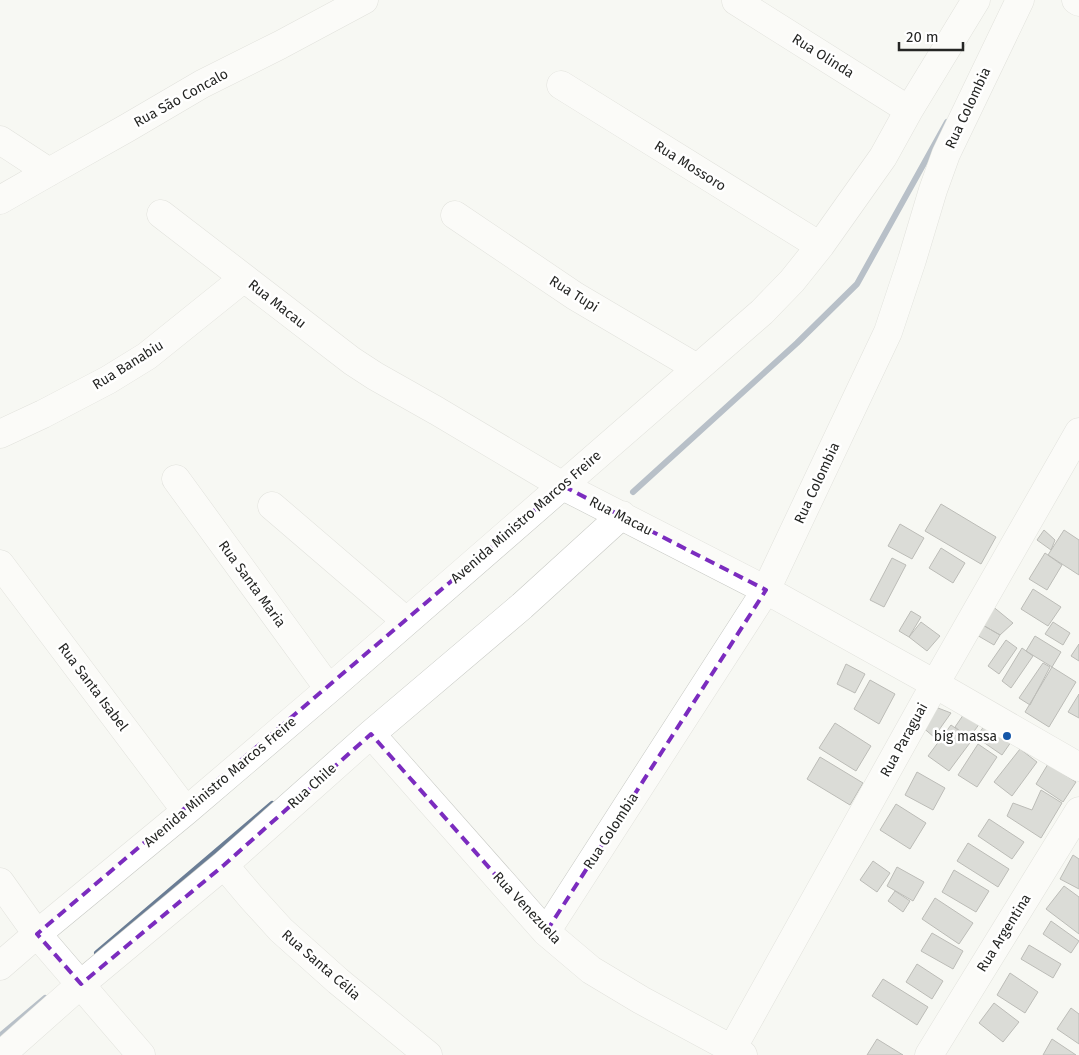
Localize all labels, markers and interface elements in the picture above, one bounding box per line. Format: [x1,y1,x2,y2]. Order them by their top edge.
scale bar [899,20,963,52]
text: 20 m [906,28,939,46]
street label: Rua Olinda [789,30,857,82]
street label: Rua São Concalo [131,65,231,131]
street label: Rua Colombia [942,65,994,151]
street label: Rua Mossoro [651,137,729,195]
street label: Rua Tupi [546,272,602,316]
street label: Rua Macau [245,276,309,332]
street label: Rua Banabiu [89,337,167,393]
street label: Rua Colombia [791,440,843,526]
street label: Avenida Ministro Marcos Freire [447,447,605,587]
street label: Rua Macau [586,493,656,539]
street label: Rua Santa Maria [215,537,289,631]
street label: Rua Santa Isabel [54,640,132,734]
street label: Rua Paraguai [877,700,931,780]
street label: Avenida Ministro Marcos Freire [140,713,300,851]
place label: big massa [934,728,997,745]
marker: big massa [1001,730,1013,742]
street label: Rua Chile [284,760,340,812]
street label: Rua Colombia [580,790,642,872]
street label: Rua Venezuela [489,869,565,947]
street label: Rua Argentina [973,891,1035,975]
street label: Rua Santa Célia [278,926,364,1004]

